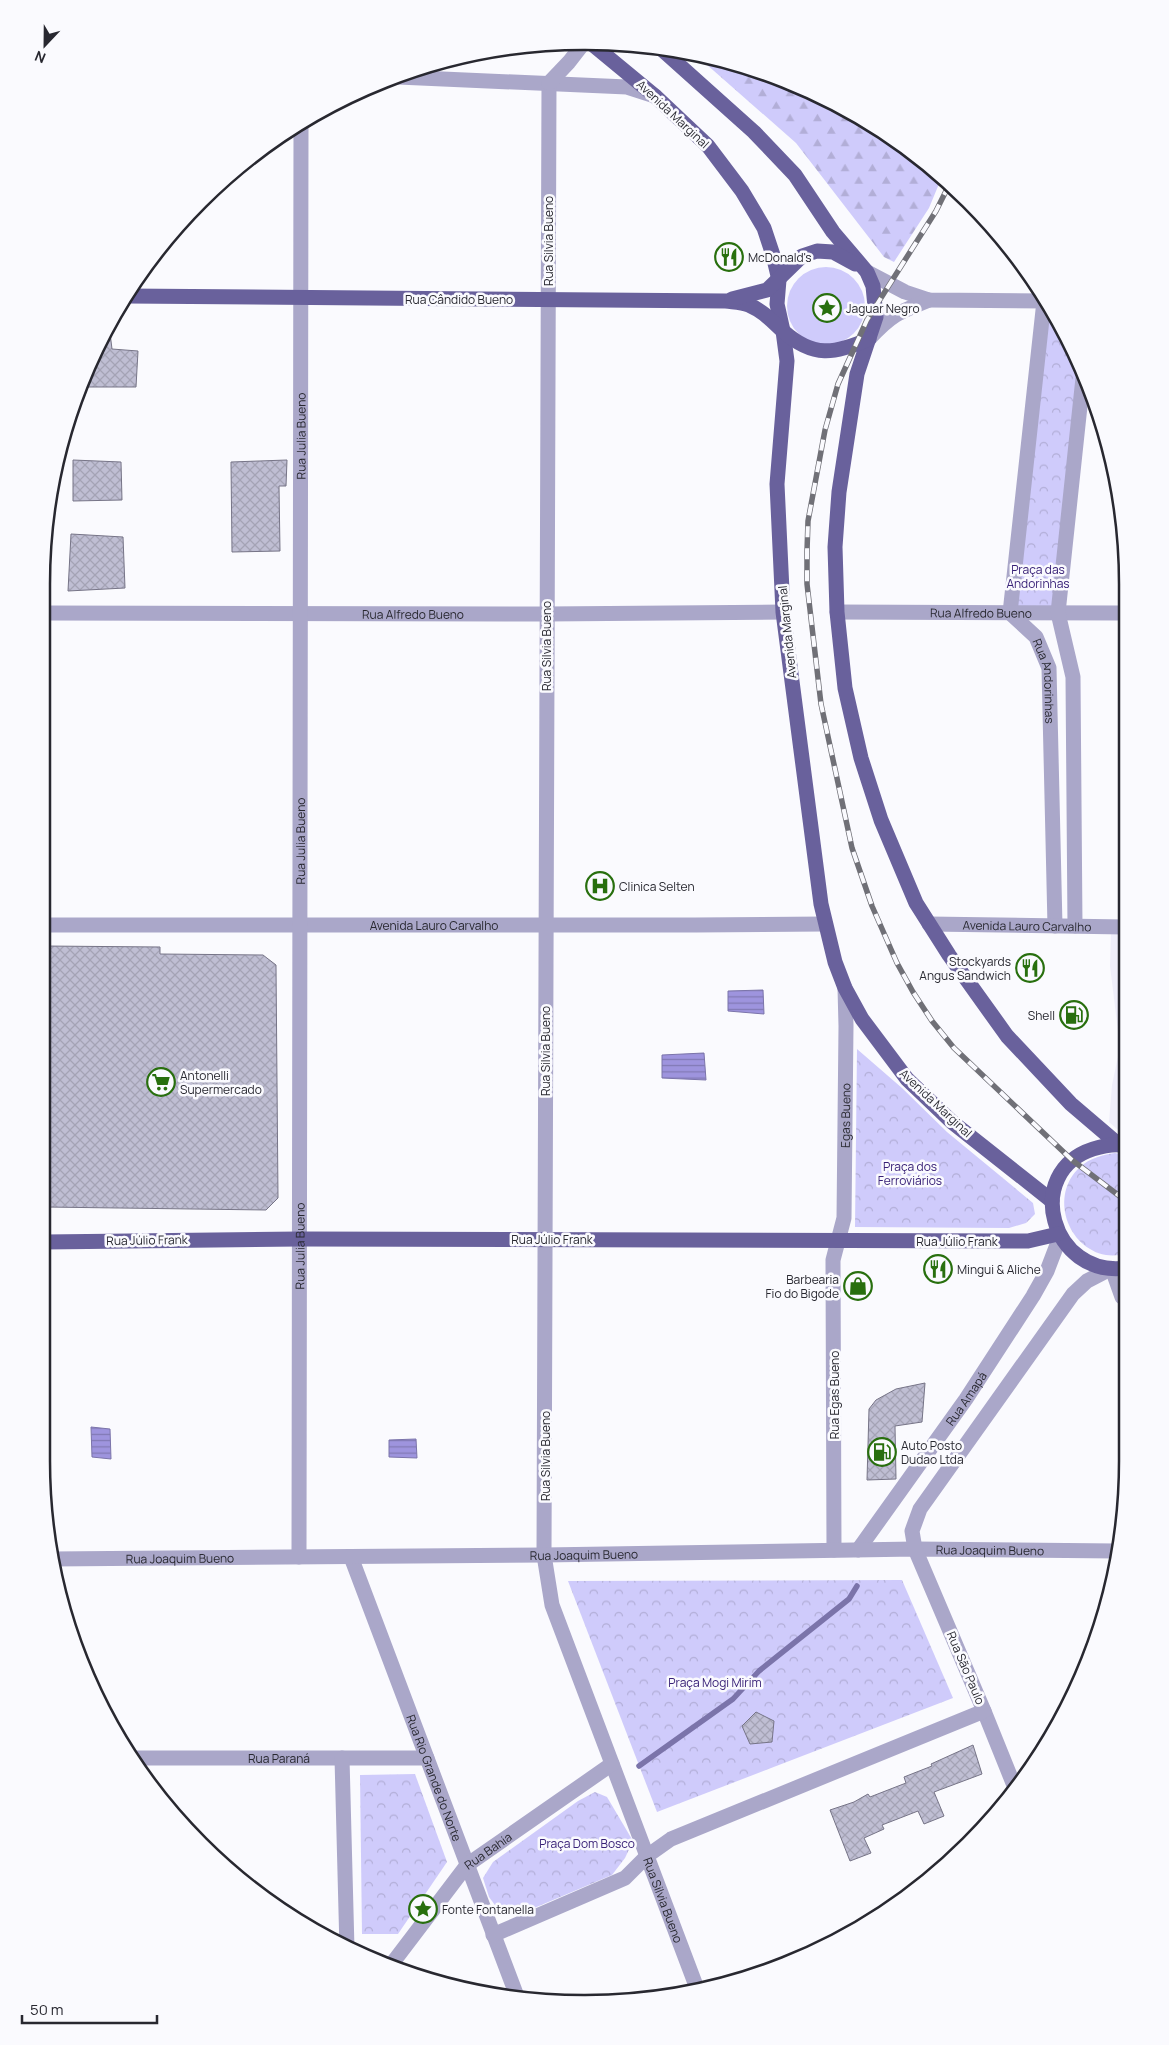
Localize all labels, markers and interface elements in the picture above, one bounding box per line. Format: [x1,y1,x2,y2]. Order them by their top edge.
north arrow [20,20,70,70]
text: N [32,47,48,68]
street label: Avenida Marginal [633,76,713,152]
street label: Rua Silvia Bueno [540,196,557,286]
restaurant icon: McDonald's [714,242,744,272]
place label: McDonald's [748,249,812,266]
street label: Rua Cândido Bueno [405,291,513,308]
place icon: Jaguar Negro [812,293,842,323]
place label: Jaguar Negro [846,300,920,317]
street label: Rua Julia Bueno [292,393,309,479]
park label: Praça das Andorinhas [1006,561,1070,592]
street label: Avenida Marginal [774,585,800,679]
street label: Rua Silvia Bueno [538,601,555,691]
street label: Rua Alfredo Bueno [930,604,1032,621]
street label: Rua Alfredo Bueno [362,605,464,622]
street label: Rua Andorinhas [1029,636,1059,724]
street label: Rua Julia Bueno [291,798,309,884]
hospital icon: Clinica Selten [585,871,615,901]
place label: Clinica Selten [619,878,695,895]
street label: Avenida Lauro Carvalho [962,916,1091,935]
street label: Avenida Lauro Carvalho [370,917,498,934]
place label: Stockyards Angus Sandwich [919,953,1011,984]
restaurant icon: Stockyards Angus Sandwich [1015,953,1045,983]
fuel station icon: Shell [1059,1000,1089,1030]
street label: Rua Silvia Bueno [537,1006,554,1096]
place label: Shell [1028,1007,1055,1024]
street label: Avenida Marginal [896,1065,976,1141]
supermarket icon: Antonelli Supermercado [146,1067,176,1097]
place label: Antonelli Supermercado [180,1067,262,1098]
street label: Egas Bueno [836,1083,854,1148]
park label: Praça dos Ferroviários [878,1158,942,1189]
street label: Rua Julia Bueno [291,1203,308,1289]
street label: Rua Júlio Frank [106,1231,189,1249]
street label: Rua Júlio Frank [511,1231,594,1248]
street label: Rua Júlio Frank [916,1233,999,1250]
restaurant icon: Mingui & Aliche [923,1254,953,1284]
place label: Mingui & Aliche [957,1261,1041,1278]
place label: Barbearia Fio do Bigode [766,1271,839,1302]
shop icon: Barbearia Fio do Bigode [843,1271,873,1301]
street label: Rua Egas Bueno [826,1351,843,1439]
street label: Rua Amapá [941,1368,990,1429]
street label: Rua Silvia Bueno [537,1411,554,1501]
fuel station icon: Auto Posto Dudao Ltda [867,1437,897,1467]
place label: Auto Posto Dudao Ltda [901,1437,964,1468]
street label: Rua Joaquim Bueno [936,1541,1044,1559]
street label: Rua Joaquim Bueno [530,1545,638,1564]
street label: Rua Joaquim Bueno [126,1549,234,1567]
street label: Rua São Paulo [943,1629,989,1707]
park label: Praça Mogi Mirim [668,1674,762,1691]
street label: Rua Rio Grande do Norte [403,1712,466,1844]
street label: Rua Paraná [248,1750,310,1767]
street label: Rua Bahia [461,1828,515,1873]
park label: Praça Dom Bosco [539,1835,635,1852]
street label: Rua Silvia Bueno [640,1855,688,1945]
place icon: Fonte Fontanella [408,1894,438,1924]
place label: Fonte Fontanella [442,1901,534,1918]
scale bar [22,1992,158,2024]
text: 50 m [30,1999,64,2020]

